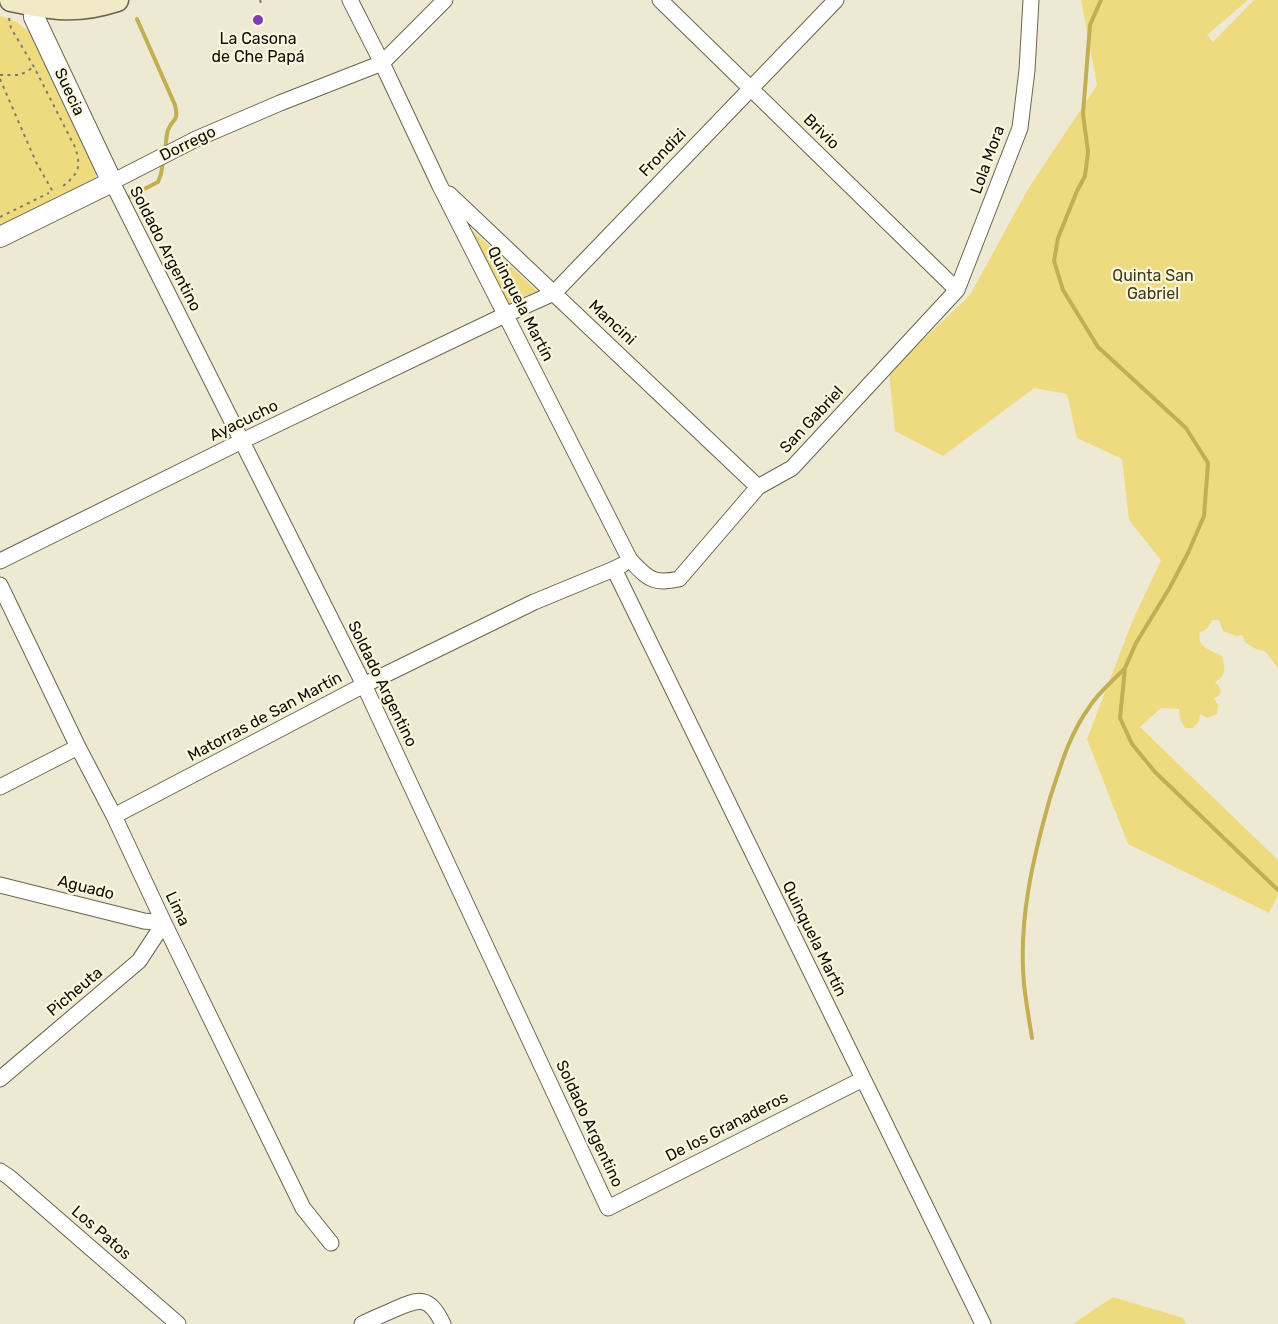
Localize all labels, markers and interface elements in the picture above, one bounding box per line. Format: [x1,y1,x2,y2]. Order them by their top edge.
marker: La Casona de Che Papá [251,13,265,27]
place label: La Casona de Che Papá [212,29,304,67]
street label: Suecia [50,65,88,119]
street label: Brivio [799,110,843,154]
street label: Dorrego [157,122,219,166]
street label: Lola Mora [967,123,1009,197]
street label: Frondizi [635,125,691,181]
street label: Soldado Argentino [125,183,205,315]
street label: Quinquela Martín [483,243,557,365]
park label: Quinta San Gabriel [1112,266,1194,304]
street label: Mancini [584,296,640,350]
street label: San Gabriel [776,383,848,457]
street label: Ayacucho [207,396,281,446]
street label: Soldado Argentino [343,618,421,750]
street label: Matorras de San Martín [185,668,345,766]
street label: Aguado [56,872,116,904]
street label: Quinquela Martín [778,878,850,1000]
street label: Lima [161,889,193,929]
street label: Picheuta [43,963,107,1021]
street label: Soldado Argentino [551,1058,627,1190]
street label: De los Granaderos [662,1088,792,1166]
street label: Los Patos [67,1202,135,1264]

